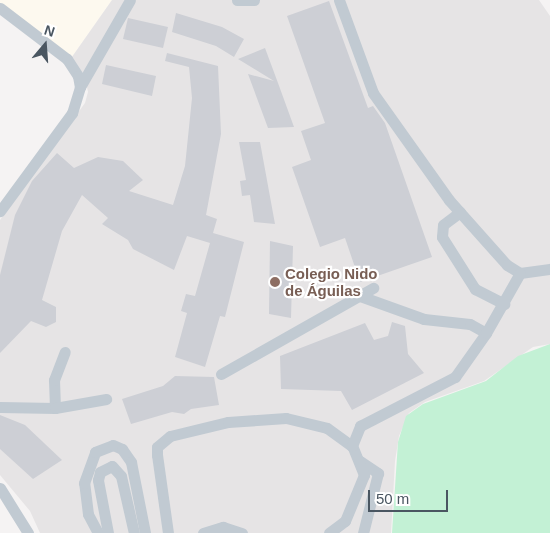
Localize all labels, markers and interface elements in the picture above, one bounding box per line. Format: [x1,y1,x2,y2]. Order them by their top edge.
north arrow [20,20,70,70]
text: N [42,22,57,40]
place label: Colegio Nido de Águilas [285,264,377,299]
marker: Colegio Nido de Águilas [269,276,281,288]
scale bar [370,480,450,512]
text: 50 m [376,490,409,507]

